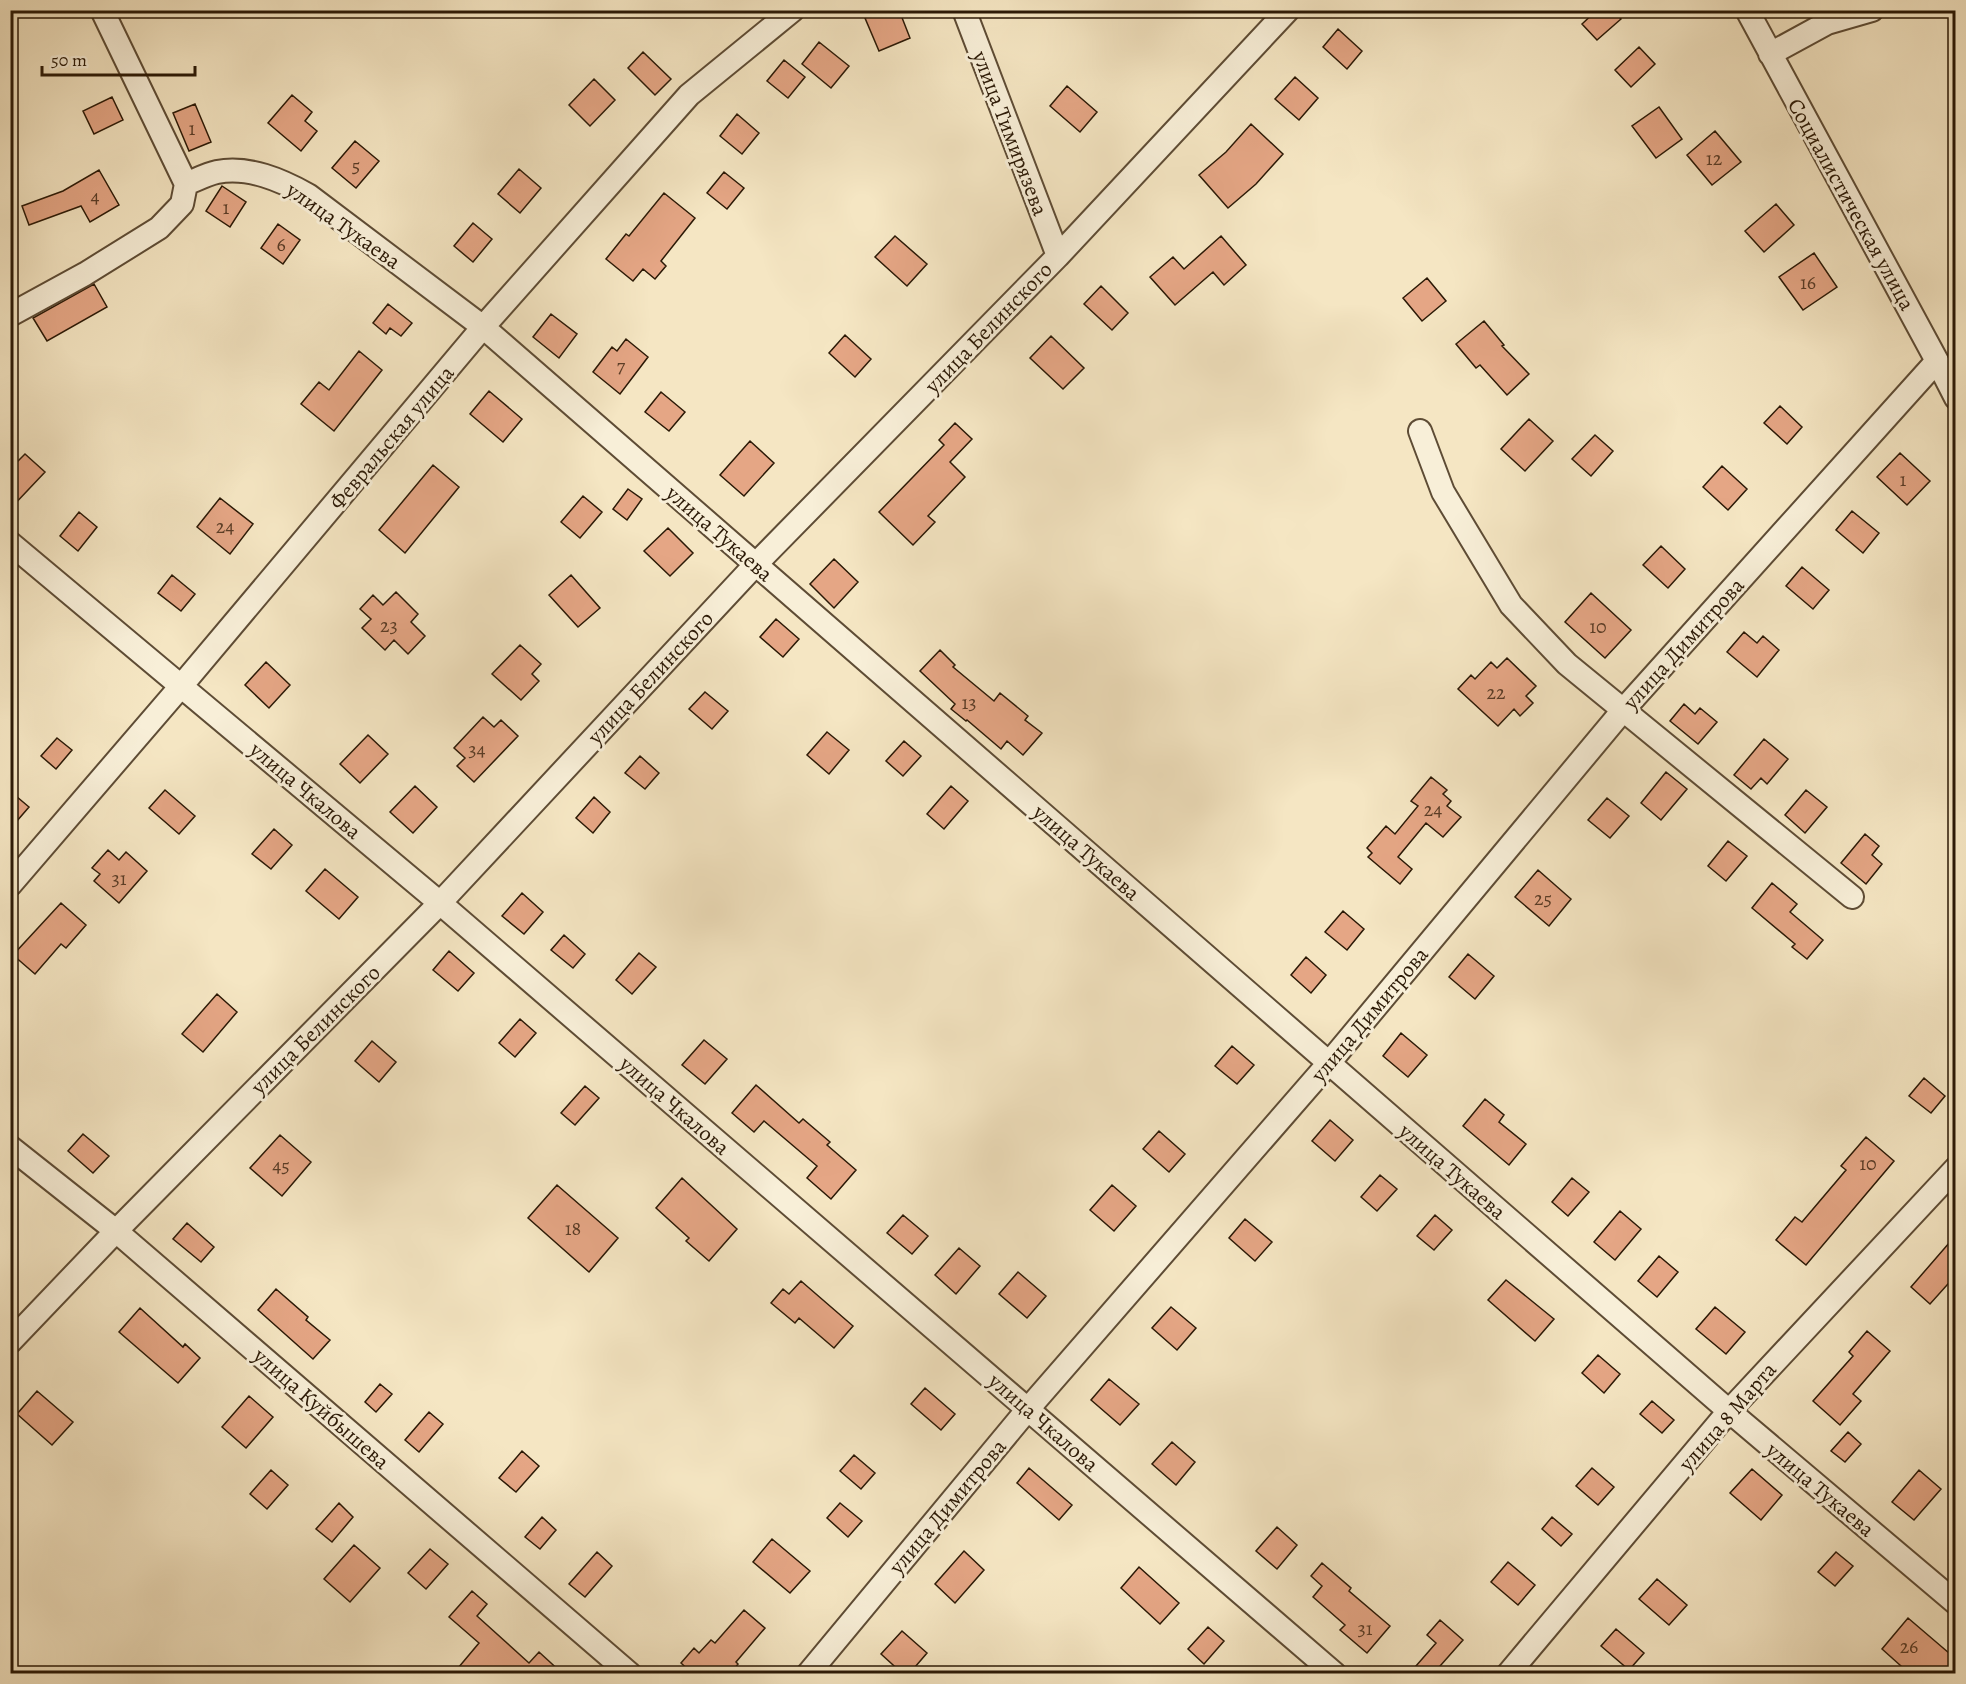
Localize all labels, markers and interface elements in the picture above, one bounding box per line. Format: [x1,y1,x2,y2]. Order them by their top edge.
scale bar [42,39,195,77]
street label: улица Тимирязева [964,46,1056,221]
text: 50 m [51,48,87,72]
street label: Социалистическая улица [1780,93,1922,317]
house number: 1 [189,115,196,142]
house number: 12 [1706,145,1723,172]
house number: 5 [352,152,360,179]
street label: улица Тукаева [279,175,407,277]
house number: 4 [90,183,100,210]
house number: 1 [223,194,230,221]
house number: 6 [276,231,286,258]
street label: улица Белинского [917,255,1059,401]
house number: 16 [1800,269,1816,296]
house number: 7 [617,352,626,379]
street label: Февральская улица [322,358,462,516]
house number: 1 [1900,466,1907,493]
street label: улица Тукаева [659,478,780,589]
house number: 24 [216,513,234,540]
street label: улица Димитрова [1616,571,1752,717]
street label: улица Белинского [580,604,720,752]
house number: 23 [380,612,398,639]
house number: 10 [1589,613,1607,640]
house number: 22 [1487,679,1506,706]
house number: 13 [961,689,977,716]
street label: улица Чкалова [242,735,368,847]
house number: 34 [468,736,486,763]
house number: 24 [1424,796,1442,823]
street label: улица Тукаева [1026,797,1147,908]
house number: 31 [111,865,127,892]
house number: 25 [1534,885,1552,912]
street label: улица Димитрова [1304,940,1436,1089]
street label: улица Белинского [243,958,387,1102]
street label: улица Чкалова [612,1049,737,1163]
street label: улица Тукаева [1392,1116,1513,1227]
house number: 10 [1859,1150,1877,1177]
house number: 45 [272,1152,290,1179]
house number: 18 [565,1215,581,1242]
street label: улица Куйбышева [246,1340,397,1477]
street label: улица 8 Марта [1671,1355,1784,1478]
street label: улица Чкалова [981,1366,1106,1480]
street label: улица Димитрова [882,1432,1014,1581]
street label: улица Тукаева [1759,1435,1882,1545]
house number: 31 [1357,1615,1373,1642]
house number: 26 [1900,1633,1918,1660]

